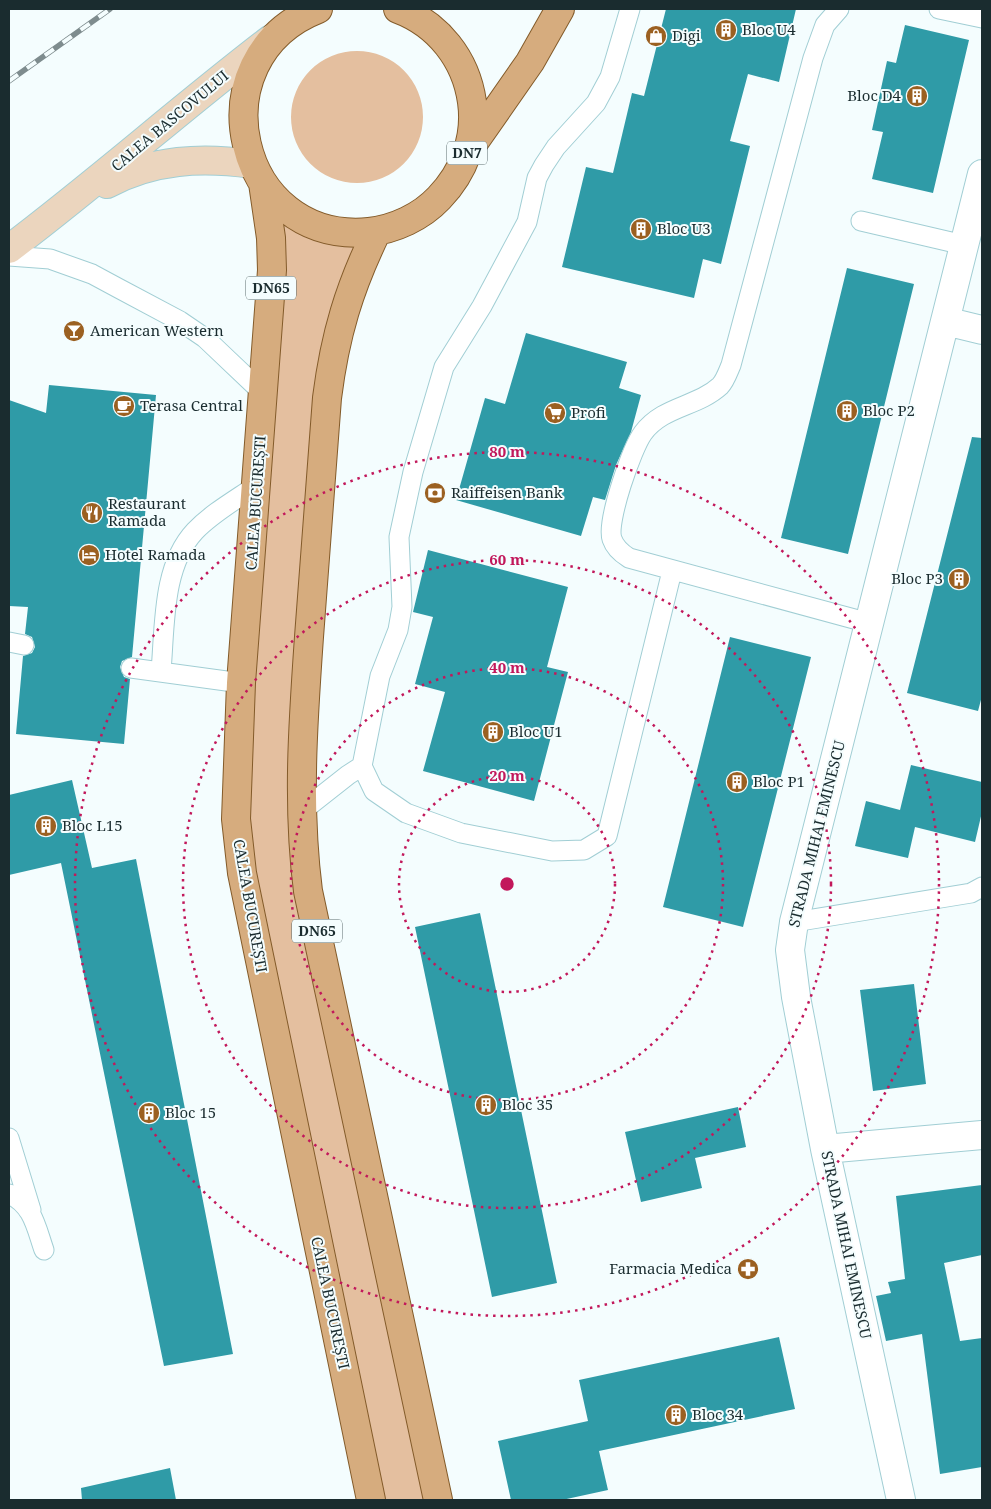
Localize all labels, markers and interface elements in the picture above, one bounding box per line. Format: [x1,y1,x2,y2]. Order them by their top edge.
building icon: Bloc U4 [714,18,738,42]
place label: Bloc U4 [742,19,796,39]
shop icon: Digi [644,24,668,48]
place label: Digi [672,25,701,45]
street label: CALEA BASCOVULUI [106,65,232,175]
building icon: Bloc D4 [905,84,929,108]
place label: Bloc D4 [847,85,902,105]
road number: DN7 [447,142,487,164]
building icon: Bloc U3 [629,217,653,241]
place label: Bloc U3 [657,218,711,238]
road number: DN65 [246,276,296,300]
bar icon: American Western [62,319,86,343]
place label: American Western [90,320,224,340]
cafe icon: Terasa Central [112,394,136,418]
place label: Terasa Central [140,395,243,415]
building icon: Bloc P2 [835,399,859,423]
place label: Bloc P2 [863,400,915,420]
supermarket icon: Profi [543,401,567,425]
place label: Profi [571,402,606,422]
street label: CALEA BUCUREȘTI [240,435,270,571]
text: 80 m [489,441,525,461]
bank icon: Raiffeisen Bank [423,481,447,505]
place label: Raiffeisen Bank [451,482,563,502]
place label: Restaurant Ramada [108,493,186,530]
restaurant icon: Restaurant Ramada [80,501,104,525]
hotel icon: Hotel Ramada [77,543,101,567]
place label: Hotel Ramada [105,544,206,564]
text: 60 m [489,549,525,569]
building icon: Bloc P3 [947,567,971,591]
place label: Bloc P3 [891,568,943,588]
text: 40 m [489,657,525,677]
building icon: Bloc U1 [481,720,505,744]
place label: Bloc U1 [509,721,563,741]
street label: STRADA MIHAI EMINESCU [783,738,849,929]
text: 20 m [489,765,525,785]
building icon: Bloc P1 [725,770,749,794]
place label: Bloc P1 [753,771,805,791]
building icon: Bloc L15 [34,814,58,838]
place label: Bloc L15 [62,815,123,835]
street label: CALEA BUCUREȘTI [229,837,273,974]
centre of rings [498,875,516,893]
road number: DN65 [292,919,342,942]
building icon: Bloc 35 [474,1093,498,1117]
place label: Bloc 35 [502,1094,553,1114]
building icon: Bloc 15 [137,1101,161,1125]
place label: Bloc 15 [165,1102,216,1122]
street label: STRADA MIHAI EMINESCU [817,1149,877,1341]
street label: CALEA BUCUREȘTI [307,1235,355,1371]
pharmacy icon: Farmacia Medica [736,1257,760,1281]
place label: Farmacia Medica [609,1258,732,1278]
building icon: Bloc 34 [664,1403,688,1427]
place label: Bloc 34 [692,1404,744,1424]

